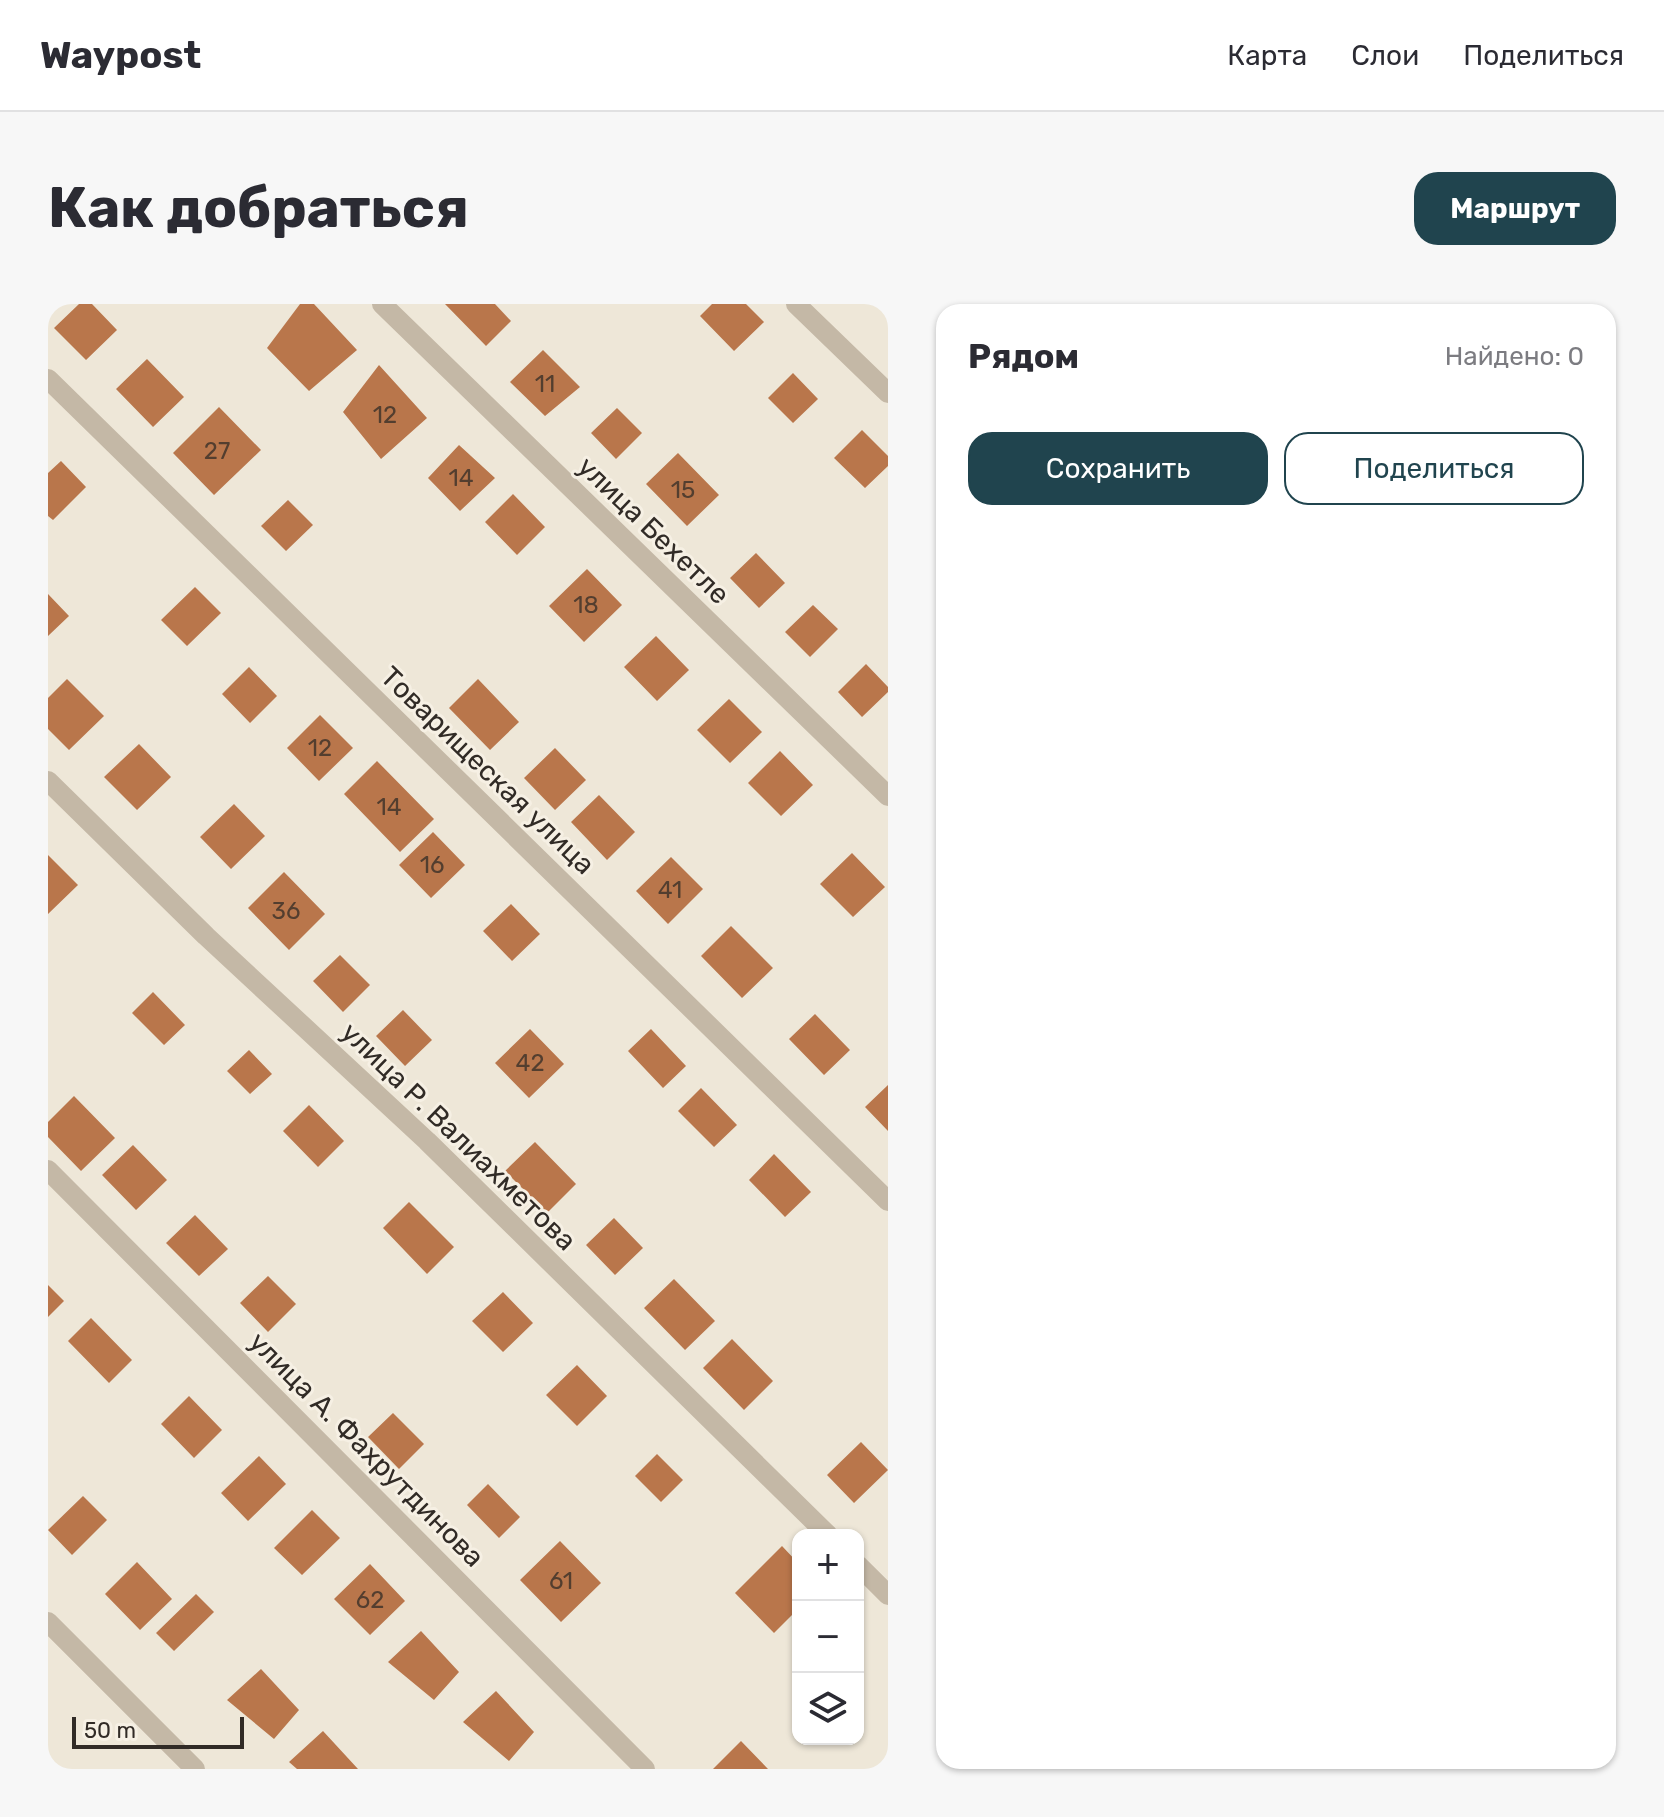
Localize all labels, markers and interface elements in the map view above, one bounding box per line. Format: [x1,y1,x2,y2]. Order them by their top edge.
text: Waypost [40,32,201,78]
text: Карта [1227,39,1307,72]
text: Слои [1351,39,1419,72]
text: Поделиться [1463,39,1624,72]
button: Маршрут [1414,172,1616,245]
text: Как добраться [48,175,469,241]
text: Рядом [968,336,1079,377]
text: Найдено: 0 [1445,341,1584,372]
house number: 11 [535,370,555,398]
house number: 12 [373,401,397,429]
button: Сохранить [968,432,1268,505]
button: Поделиться [1284,432,1584,505]
house number: 27 [204,437,230,465]
street label: улица Бехетле [571,450,736,611]
house number: 14 [448,464,474,492]
house number: 15 [671,476,695,504]
house number: 18 [573,591,599,619]
street label: Товарищеская улица [374,660,601,881]
house number: 12 [308,734,332,762]
house number: 14 [376,793,402,821]
house number: 16 [420,851,444,879]
house number: 41 [658,876,682,904]
house number: 36 [272,897,300,925]
street label: улица Р. Валиахметова [334,1016,583,1257]
house number: 42 [516,1049,545,1077]
street label: улица А. Фахрутдинова [242,1325,491,1574]
map controls [792,1529,864,1745]
button: + [792,1529,864,1601]
house number: 61 [549,1567,573,1595]
house number: 62 [356,1586,384,1614]
button: − [792,1601,864,1673]
button: layers [792,1673,864,1745]
scale bar [72,1713,244,1749]
text: 50 m [84,1717,136,1744]

